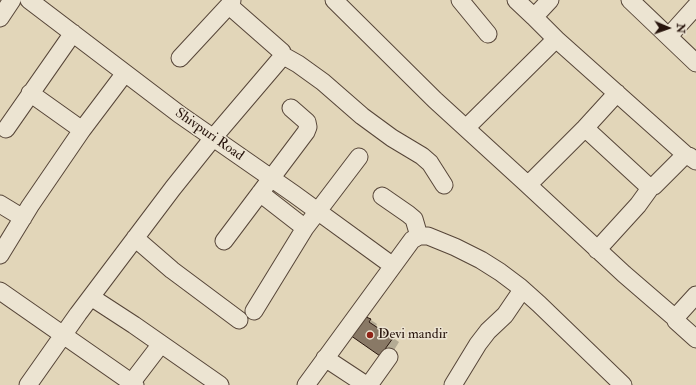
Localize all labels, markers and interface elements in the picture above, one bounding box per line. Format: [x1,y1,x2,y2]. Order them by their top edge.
north arrow [648,8,688,48]
text: N [674,23,687,34]
street label: Shivpuri Road [171,105,247,165]
place label: Devi mandir [378,327,448,343]
marker: Devi mandir [365,330,375,340]

